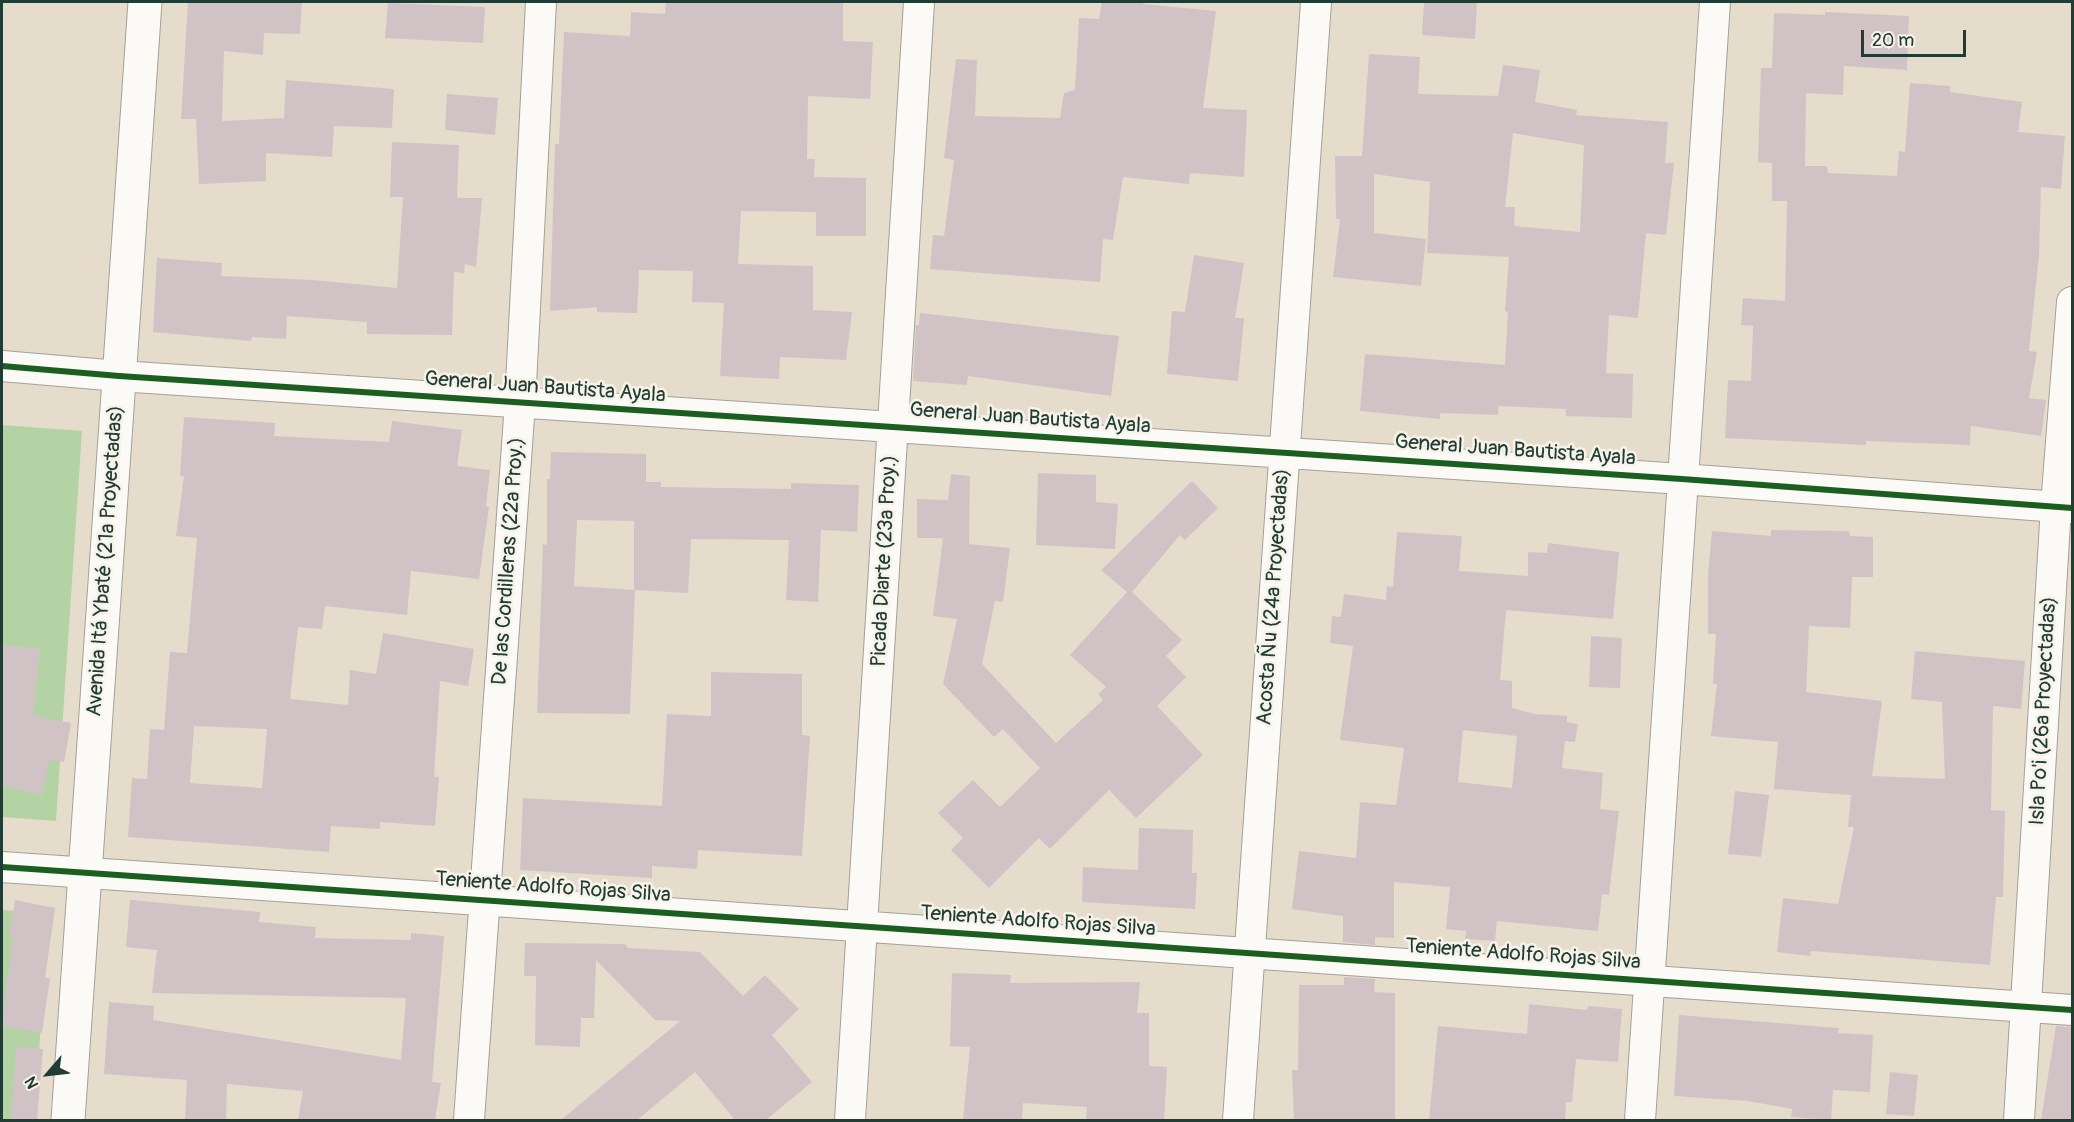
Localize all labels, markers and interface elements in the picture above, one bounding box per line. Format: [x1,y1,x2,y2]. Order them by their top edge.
scale bar [1864,18,1969,56]
text: 20 m [1872,29,1914,52]
street label: General Juan Bautista Ayala [424,367,666,409]
street label: General Juan Bautista Ayala [909,398,1151,440]
street label: Avenida Itá Ybaté (21ª Proyectadas) [83,405,129,717]
street label: General Juan Bautista Ayala [1394,430,1636,472]
street label: De las Cordilleras (22ª Proy.) [488,436,530,686]
street label: Picada Diarte (23ª Proy.) [867,454,903,668]
street label: Acosta Ñu (24ª Proyectadas) [1252,468,1296,726]
street label: Isla Po'i (26ª Proyectadas) [2025,596,2063,826]
street label: Teniente Adolfo Rojas Silva [434,867,672,909]
street label: Teniente Adolfo Rojas Silva [919,901,1157,943]
street label: Teniente Adolfo Rojas Silva [1404,934,1642,976]
north arrow [18,1044,78,1104]
text: N [21,1073,43,1092]

